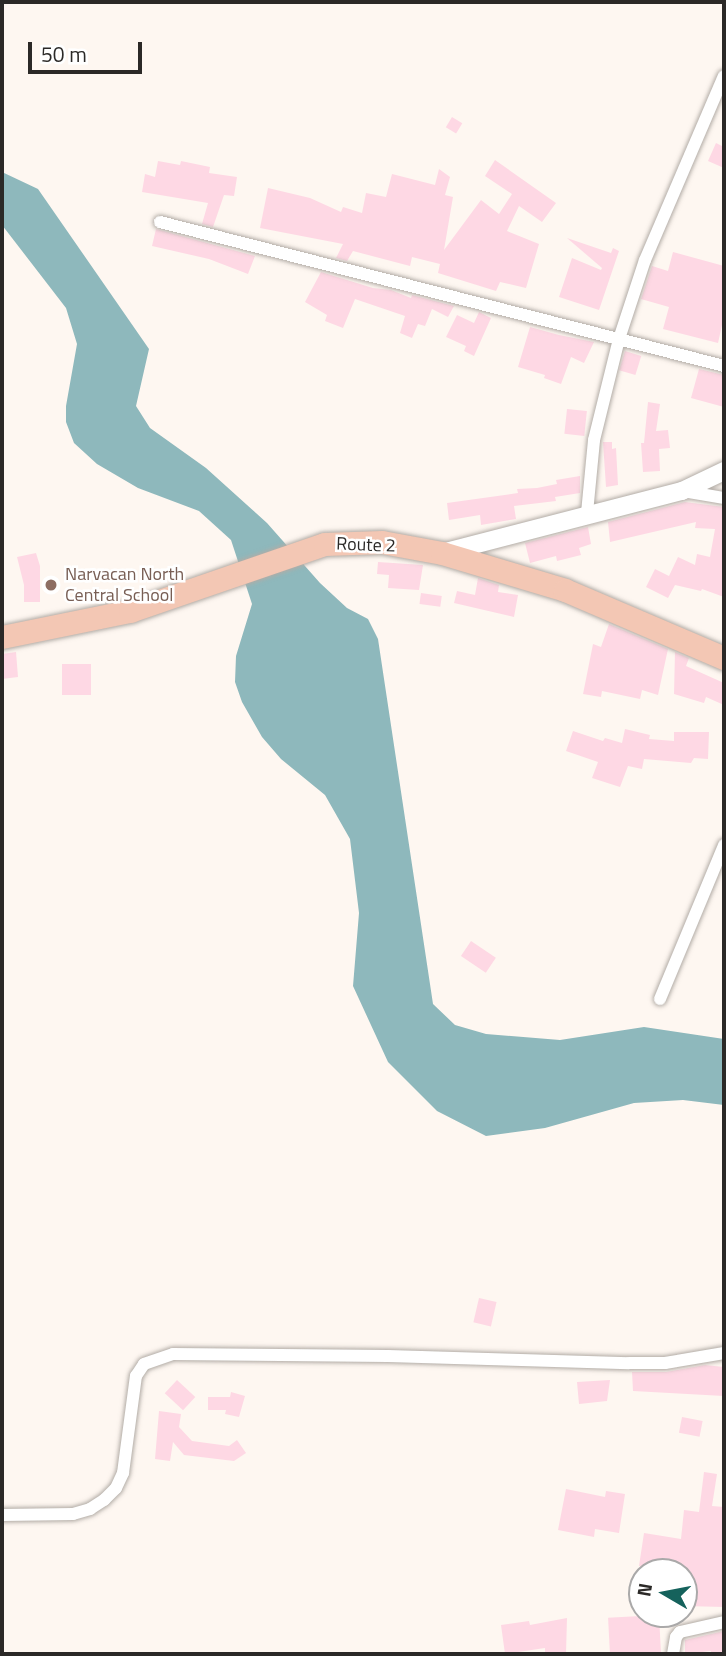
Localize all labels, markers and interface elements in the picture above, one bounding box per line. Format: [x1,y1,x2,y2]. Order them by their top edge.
scale bar [32,28,145,72]
text: 50 m [41,38,87,70]
street label: Route 2 [336,533,396,557]
place label: Narvacan North Central School [65,564,184,606]
marker: Narvacan North Central School [43,577,59,593]
north arrow [628,1558,698,1628]
text: N [628,1581,659,1599]

